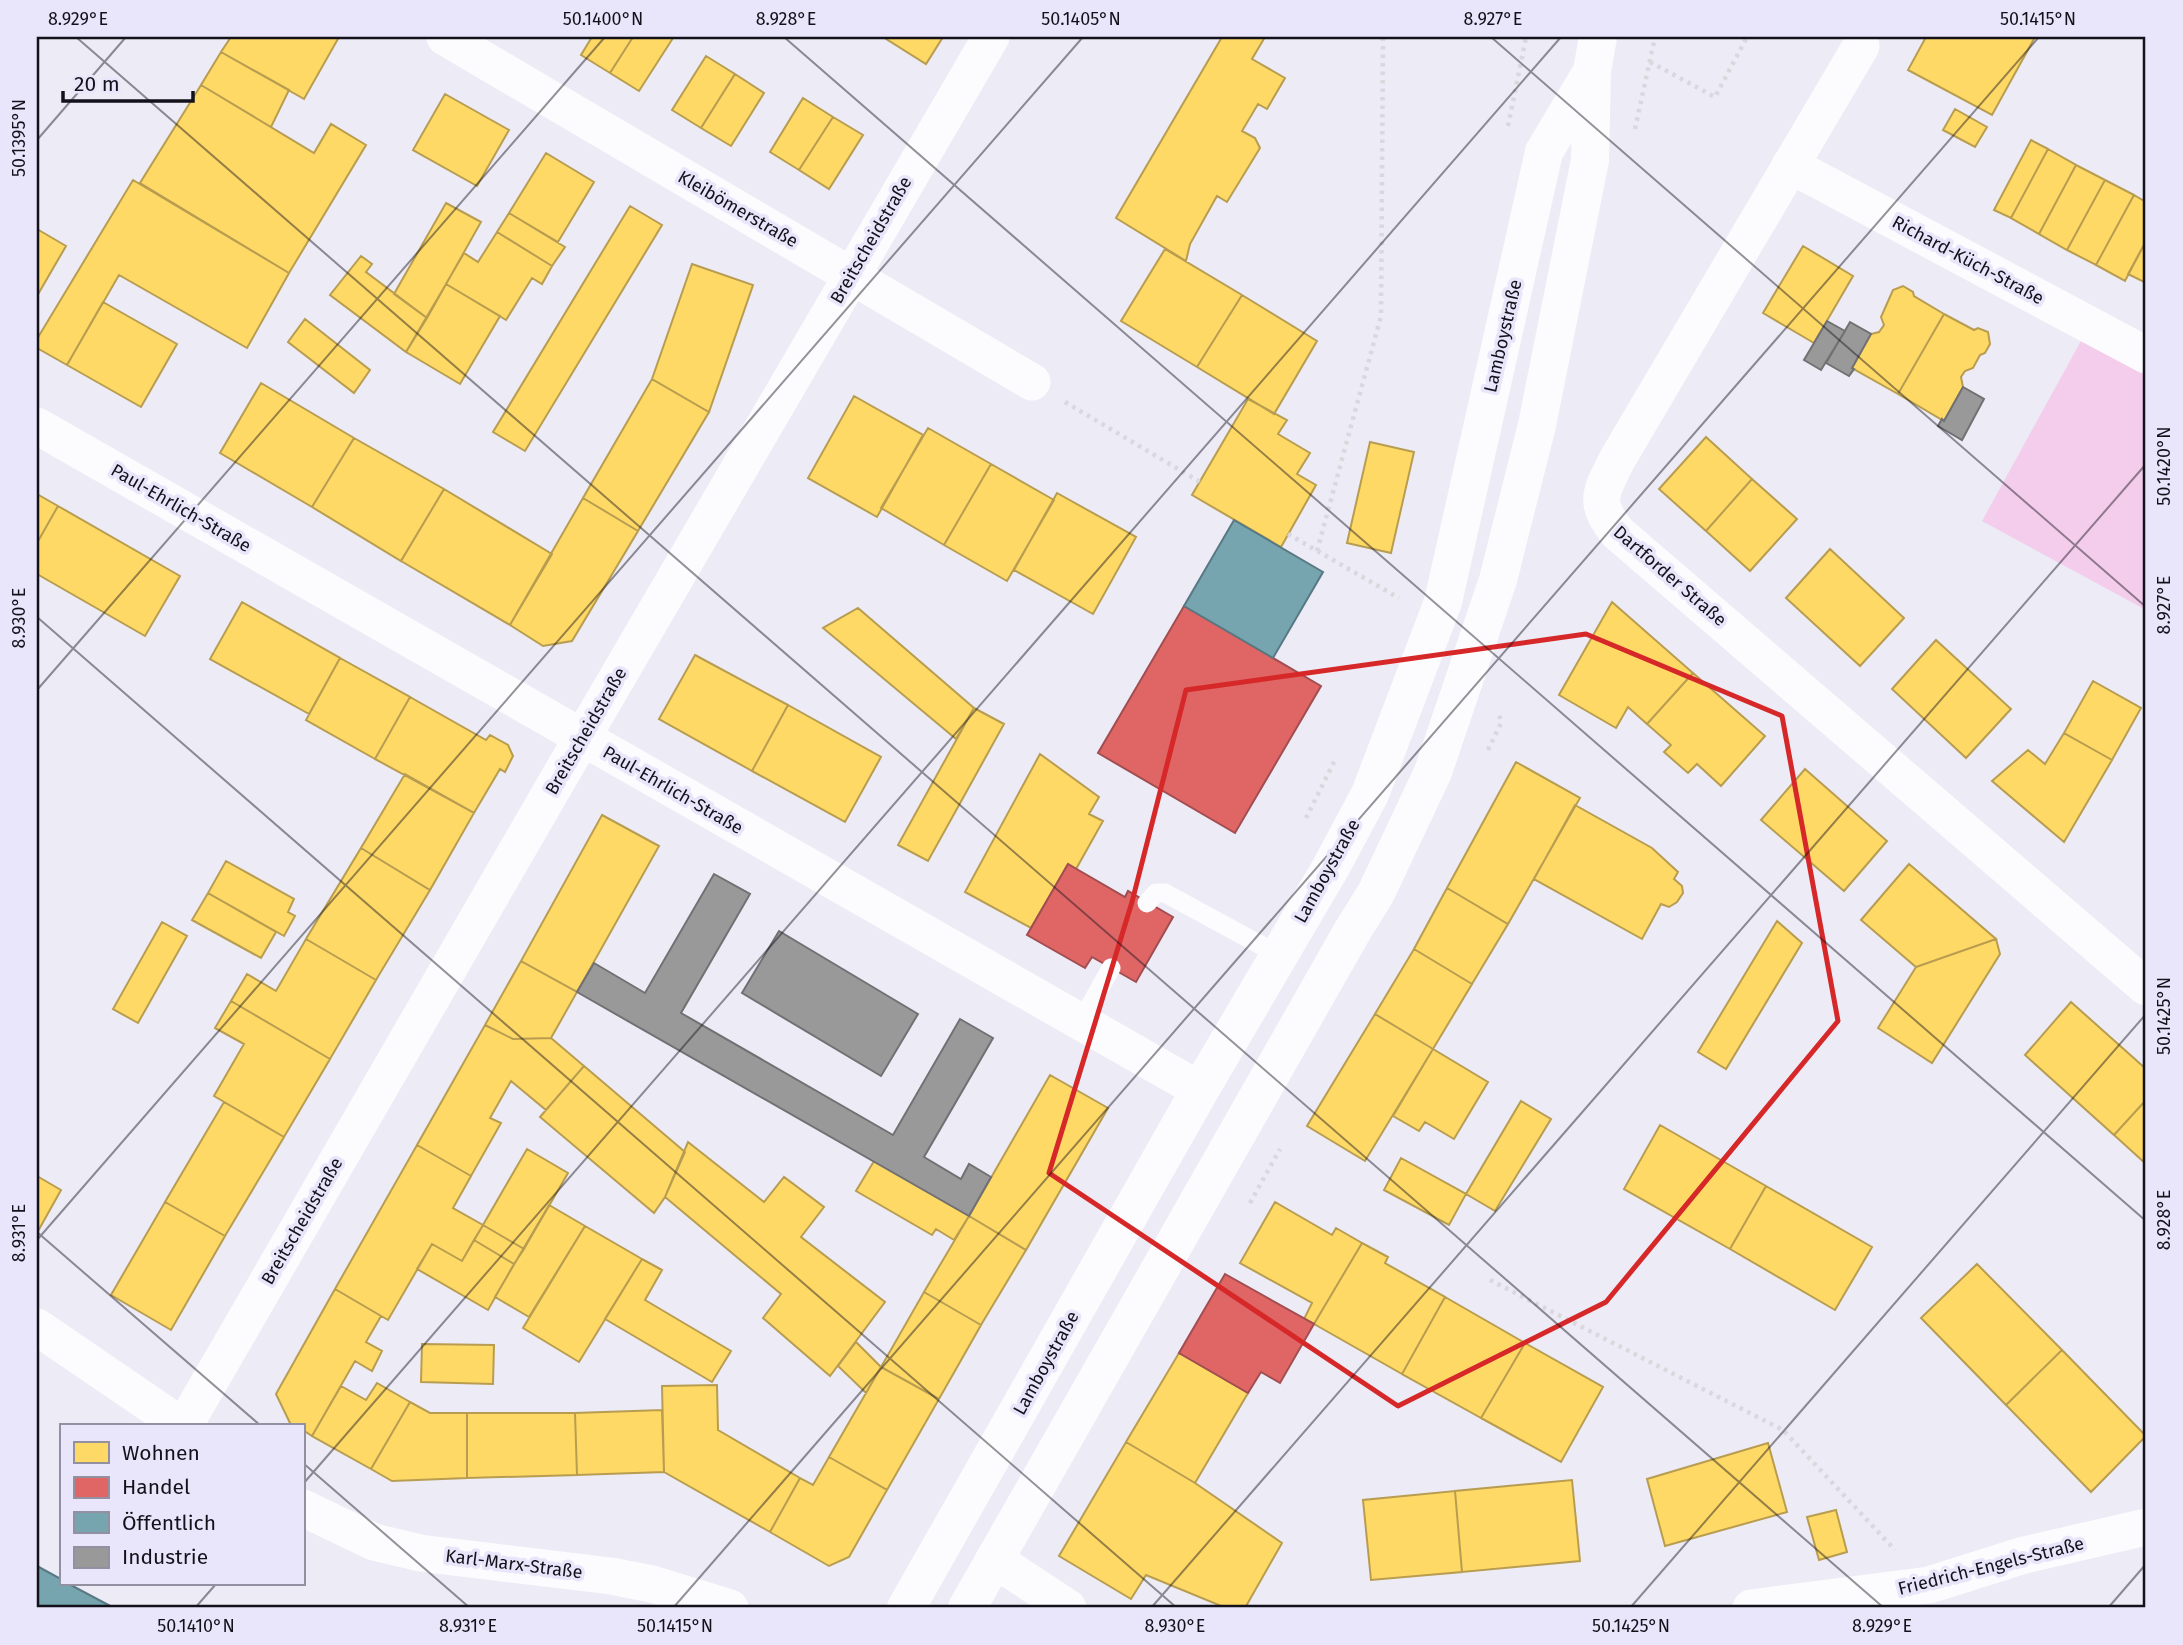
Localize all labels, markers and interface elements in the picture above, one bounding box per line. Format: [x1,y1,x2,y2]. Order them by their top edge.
text: 8.929°E [48,8,108,30]
text: 50.1400°N [563,8,643,30]
text: 8.928°E [756,8,816,30]
text: 50.1405°N [1041,8,1121,30]
text: 8.927°E [1464,8,1522,30]
text: 50.1415°N [2000,8,2076,30]
scale bar [63,60,192,104]
text: 20 m [74,71,120,97]
text: 50.1395°N [8,99,30,177]
street label: Kleibömerstraße [674,166,802,252]
street label: Breitscheidstraße [826,172,916,308]
street label: Richard-Küch-Straße [1888,211,2048,309]
street label: Lamboystraße [1479,277,1527,395]
text: 50.1420°N [2153,426,2175,506]
street label: Paul-Ehrlich-Straße [107,459,255,557]
street label: Dartforder Straße [1609,521,1731,631]
text: 8.927°E [2153,576,2175,634]
text: 8.930°E [8,588,30,648]
street label: Breitscheidstraße [541,663,631,799]
street label: Paul-Ehrlich-Straße [599,741,747,839]
street label: Lamboystraße [1289,815,1365,927]
text: 50.1425°N [2153,977,2175,1055]
street label: Breitscheidstraße [257,1153,347,1289]
text: 8.928°E [2153,1190,2175,1250]
text: 8.931°E [8,1204,30,1262]
street label: Lamboystraße [1008,1307,1084,1419]
legend [60,1424,304,1586]
text: Wohnen [122,1440,200,1466]
text: Handel [122,1474,190,1500]
text: Öffentlich [122,1510,216,1536]
street label: Friedrich-Engels-Straße [1896,1532,2086,1600]
text: Industrie [122,1544,208,1570]
street label: Karl-Marx-Straße [444,1545,584,1583]
text: 50.1410°N [157,1615,235,1637]
text: 8.931°E [439,1615,497,1637]
text: 50.1415°N [637,1615,713,1637]
text: 8.930°E [1145,1615,1205,1637]
text: 50.1425°N [1592,1615,1670,1637]
text: 8.929°E [1852,1615,1912,1637]

